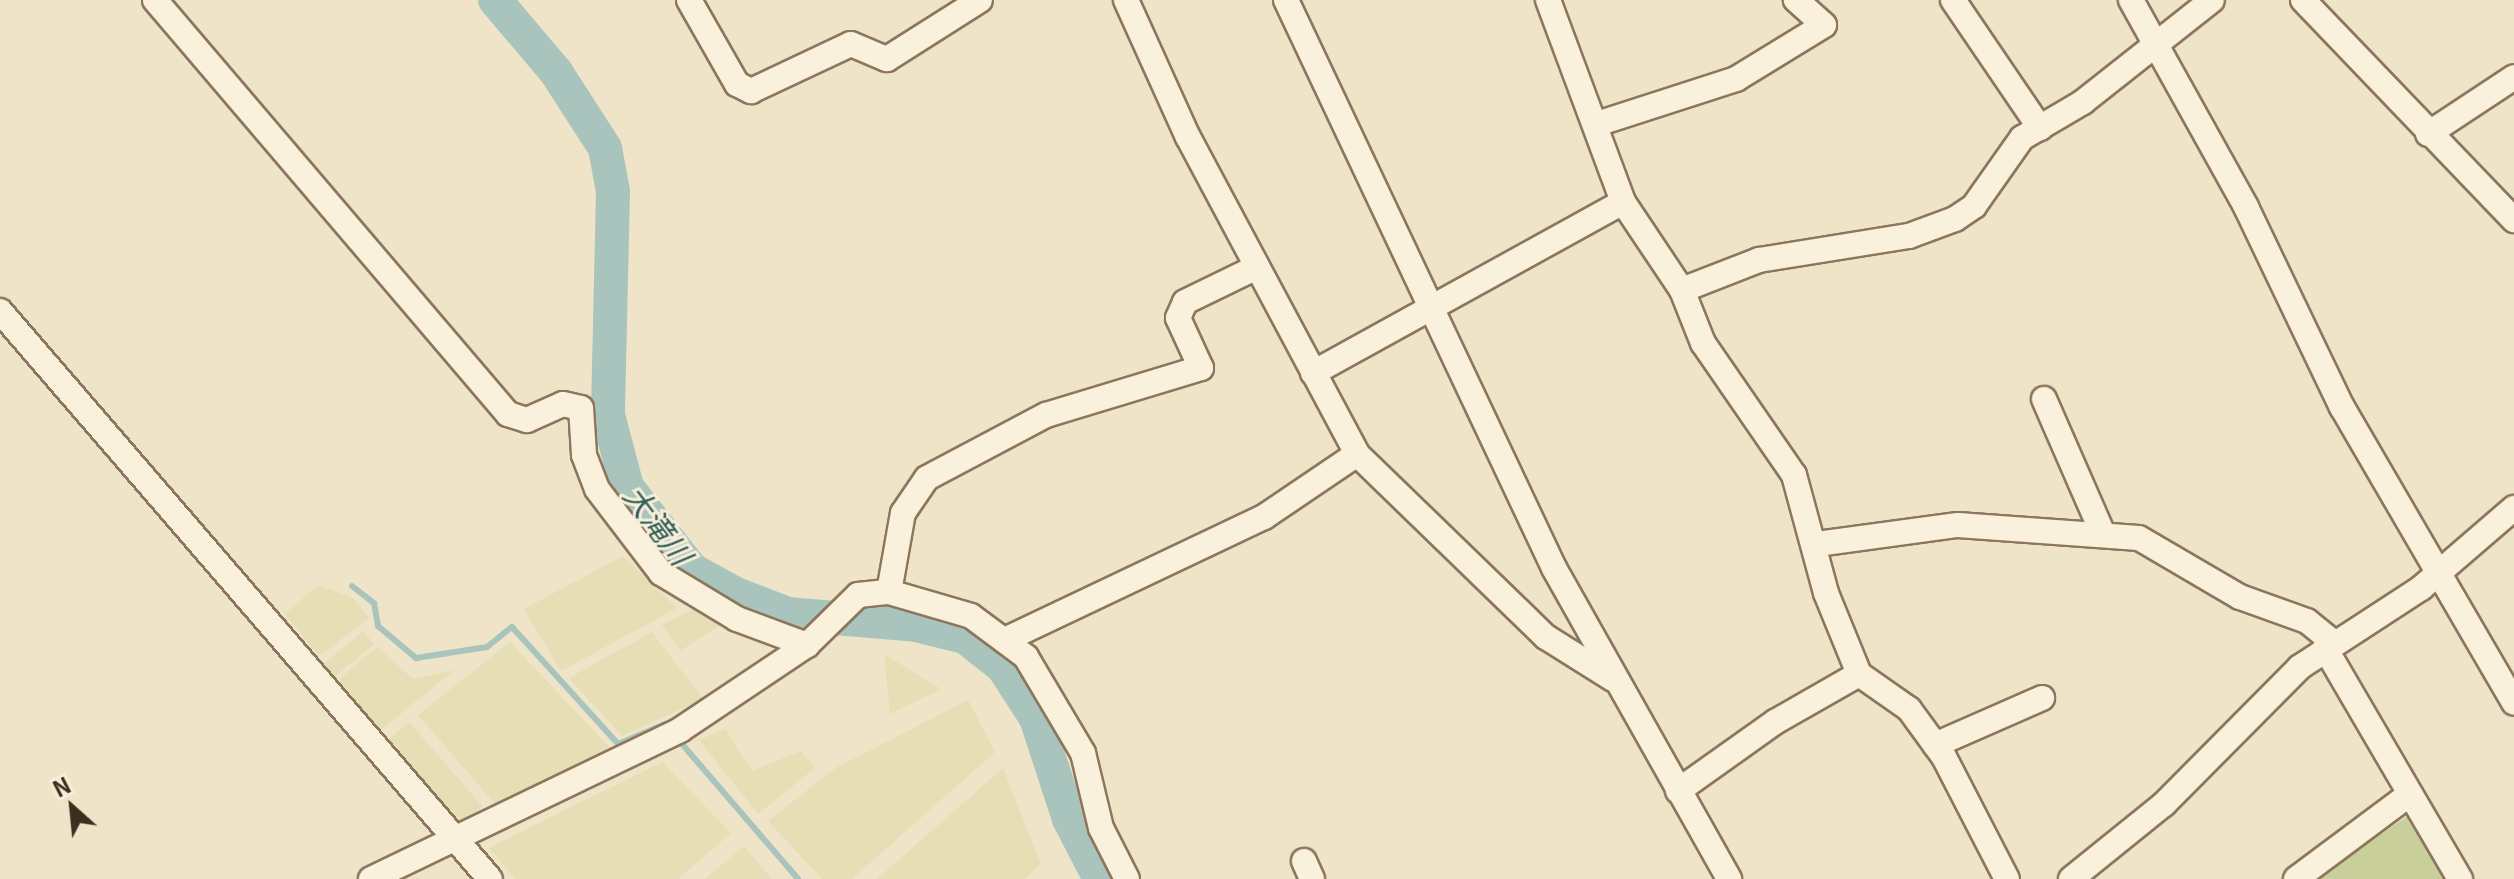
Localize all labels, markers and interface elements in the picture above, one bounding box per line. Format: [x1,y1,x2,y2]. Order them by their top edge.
water label: 大滝川 [618,477,700,571]
north arrow [32,767,112,847]
text: N [46,768,76,804]

